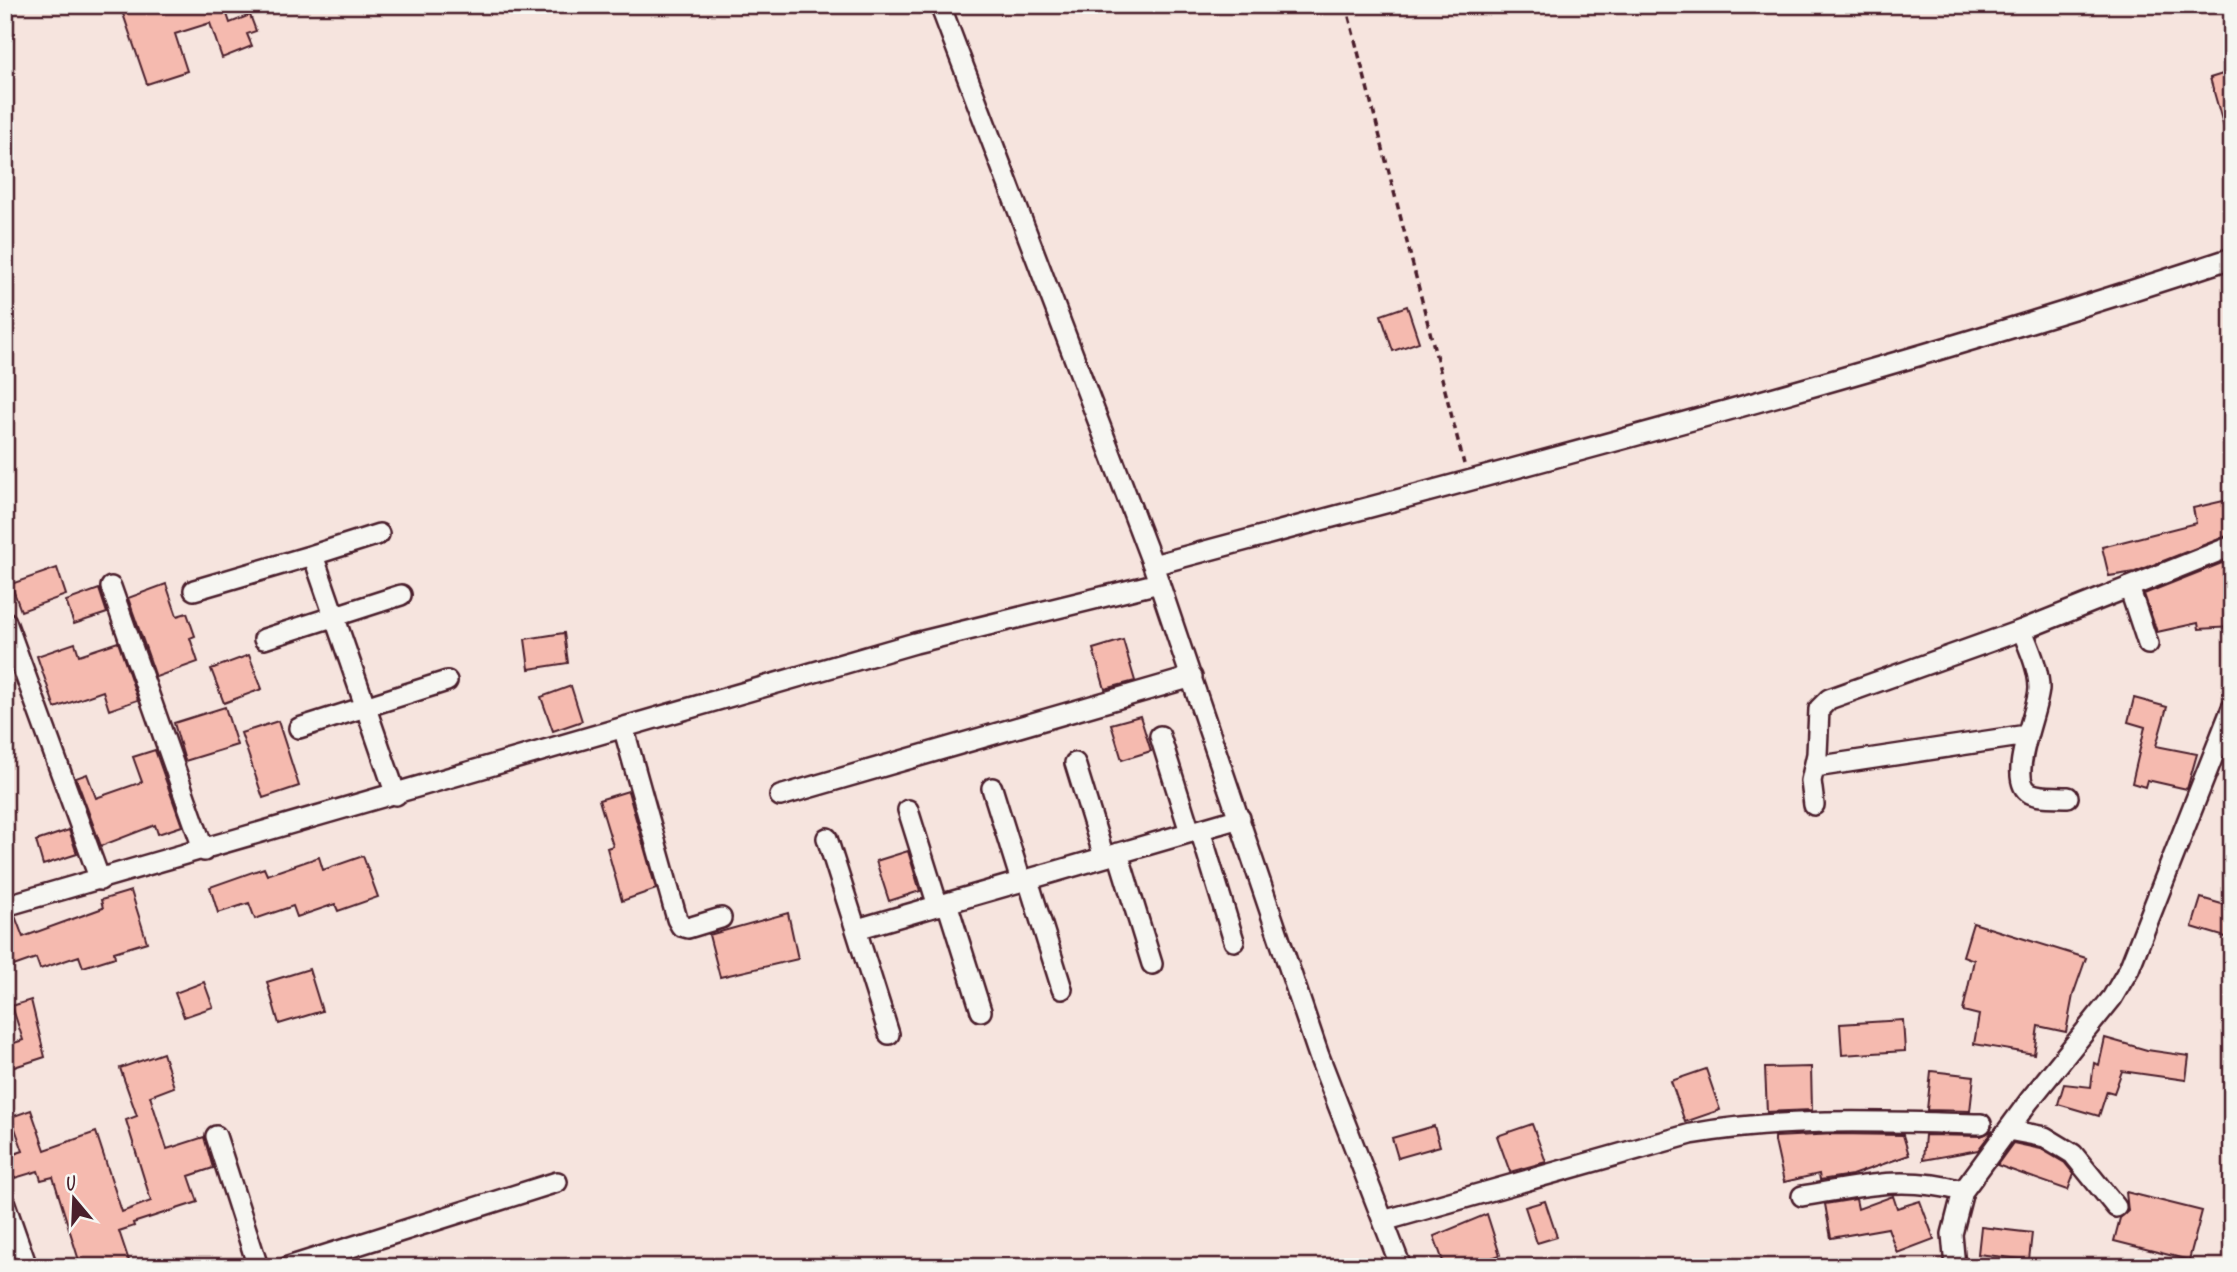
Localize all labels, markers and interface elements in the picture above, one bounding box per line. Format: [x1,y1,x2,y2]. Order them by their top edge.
north arrow [38,1164,108,1234]
text: U [61,1170,81,1197]

